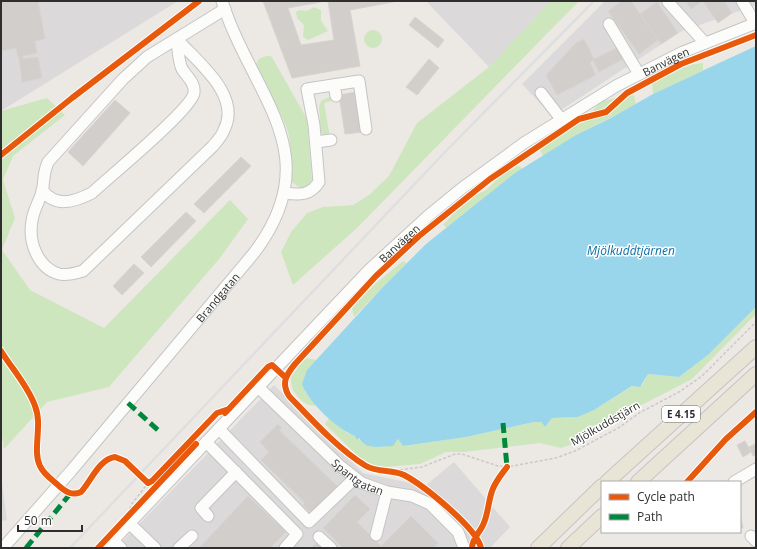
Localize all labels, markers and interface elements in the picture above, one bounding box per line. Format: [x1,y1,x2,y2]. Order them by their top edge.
street label: Banvägen [640,43,691,79]
street label: Banvägen [375,220,422,265]
water label: Mjölkuddtjärnen [587,242,675,259]
street label: Brandgatan [192,269,242,325]
street label: Mjölkuddstjärn [568,397,642,449]
road number: E 4.15 [662,406,700,422]
street label: Spantgatan [329,455,386,498]
legend [601,481,741,533]
text: Cycle path [637,488,695,505]
scale bar [18,507,82,533]
text: Path [637,508,663,525]
text: 50 m [24,512,52,529]

